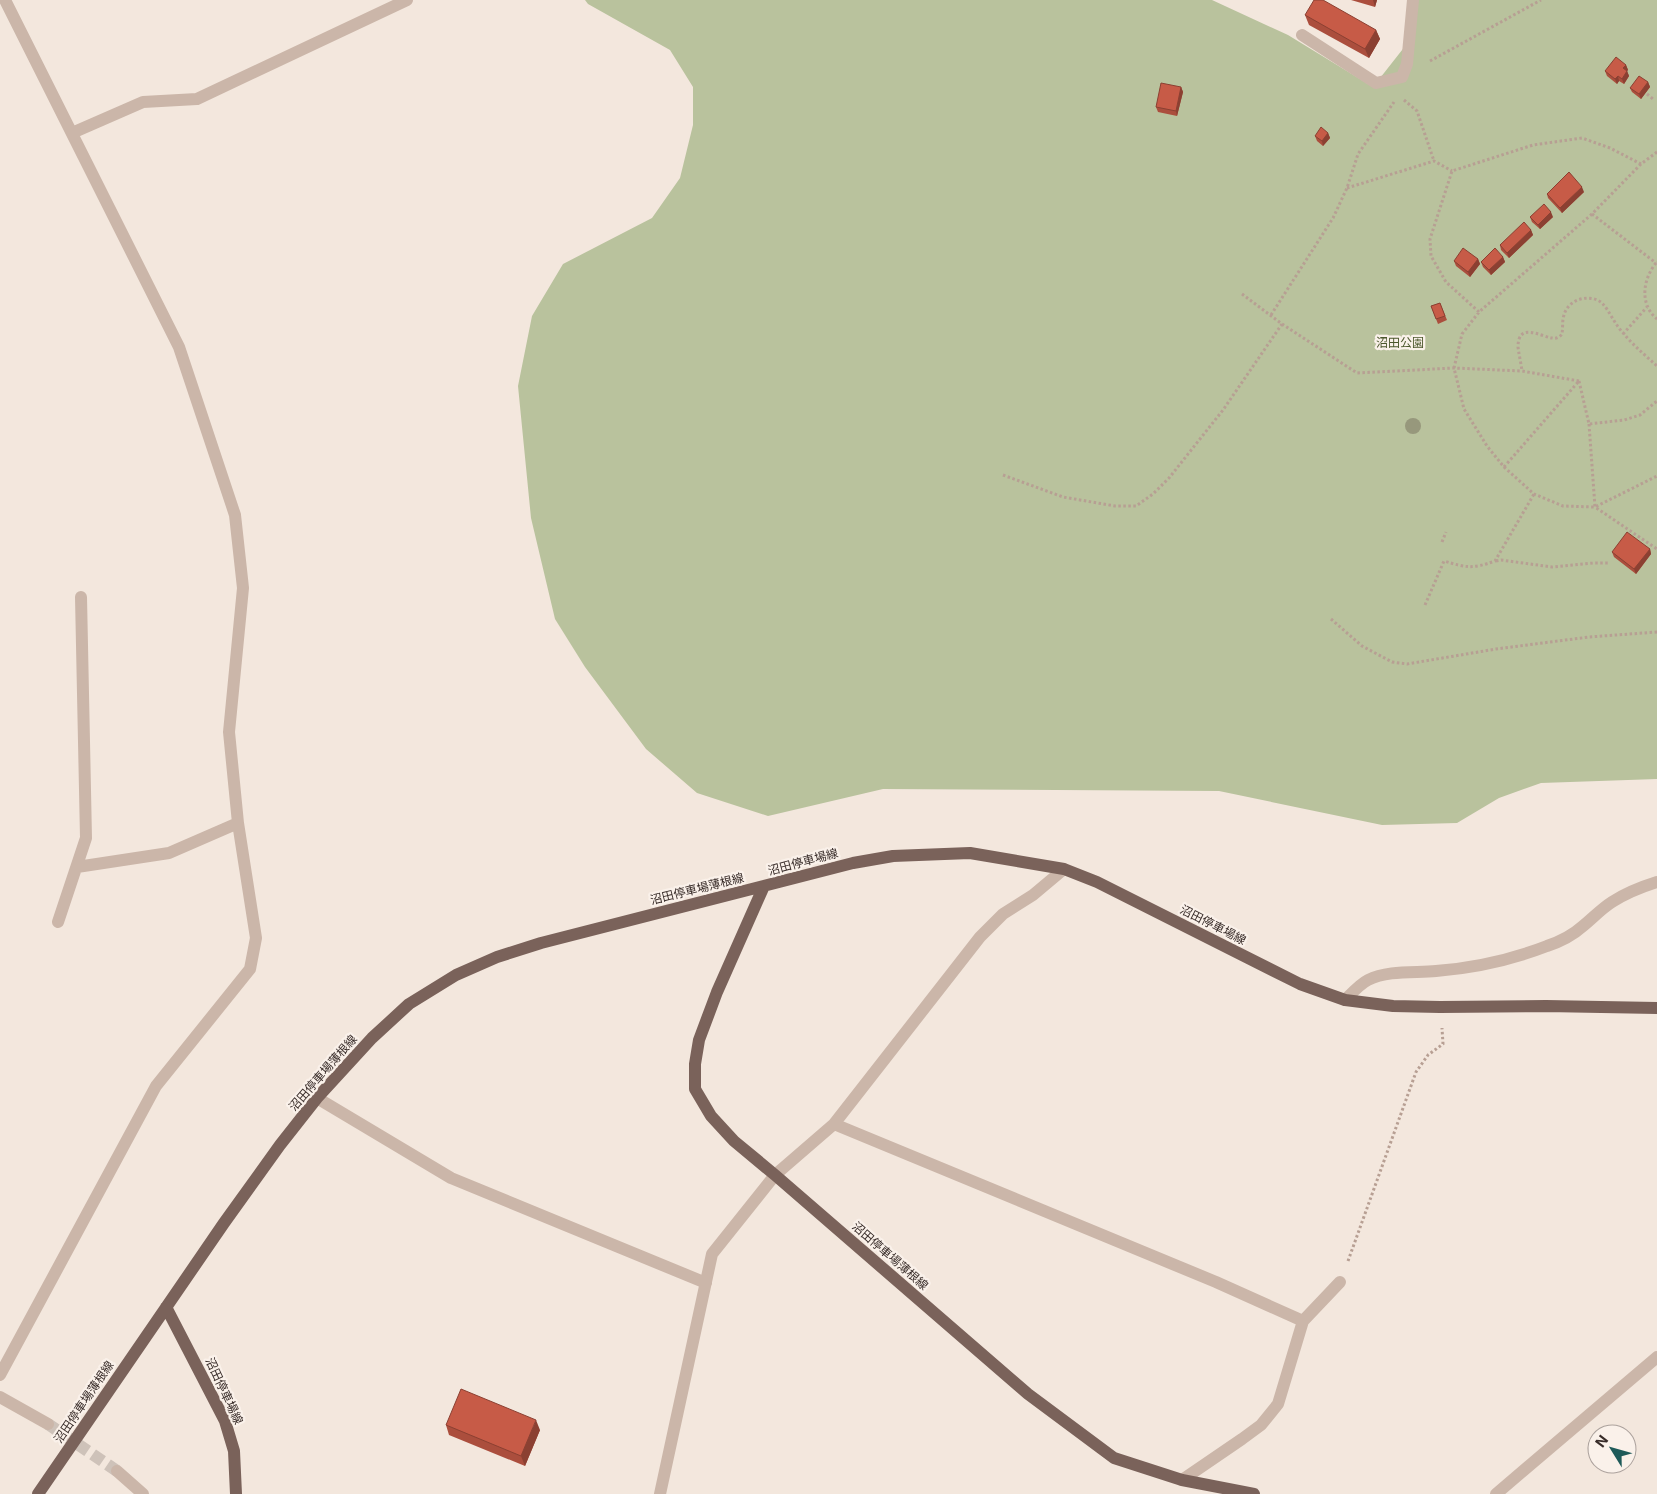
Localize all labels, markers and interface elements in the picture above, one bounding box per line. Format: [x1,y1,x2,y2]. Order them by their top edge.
park label: 沼田公園 [1376,335,1424,350]
street label: 沼田停車場線 [766,845,840,878]
street label: 沼田停車場薄根線 [648,870,745,907]
street label: 沼田停車場線 [1178,902,1249,948]
street label: 沼田停車場薄根線 [285,1032,360,1114]
street label: 沼田停車場薄根線 [849,1218,931,1293]
street label: 沼田停車場線 [202,1355,246,1427]
street label: 沼田停車場薄根線 [51,1358,117,1446]
north arrow [1587,1424,1637,1474]
text: N [1591,1431,1611,1450]

